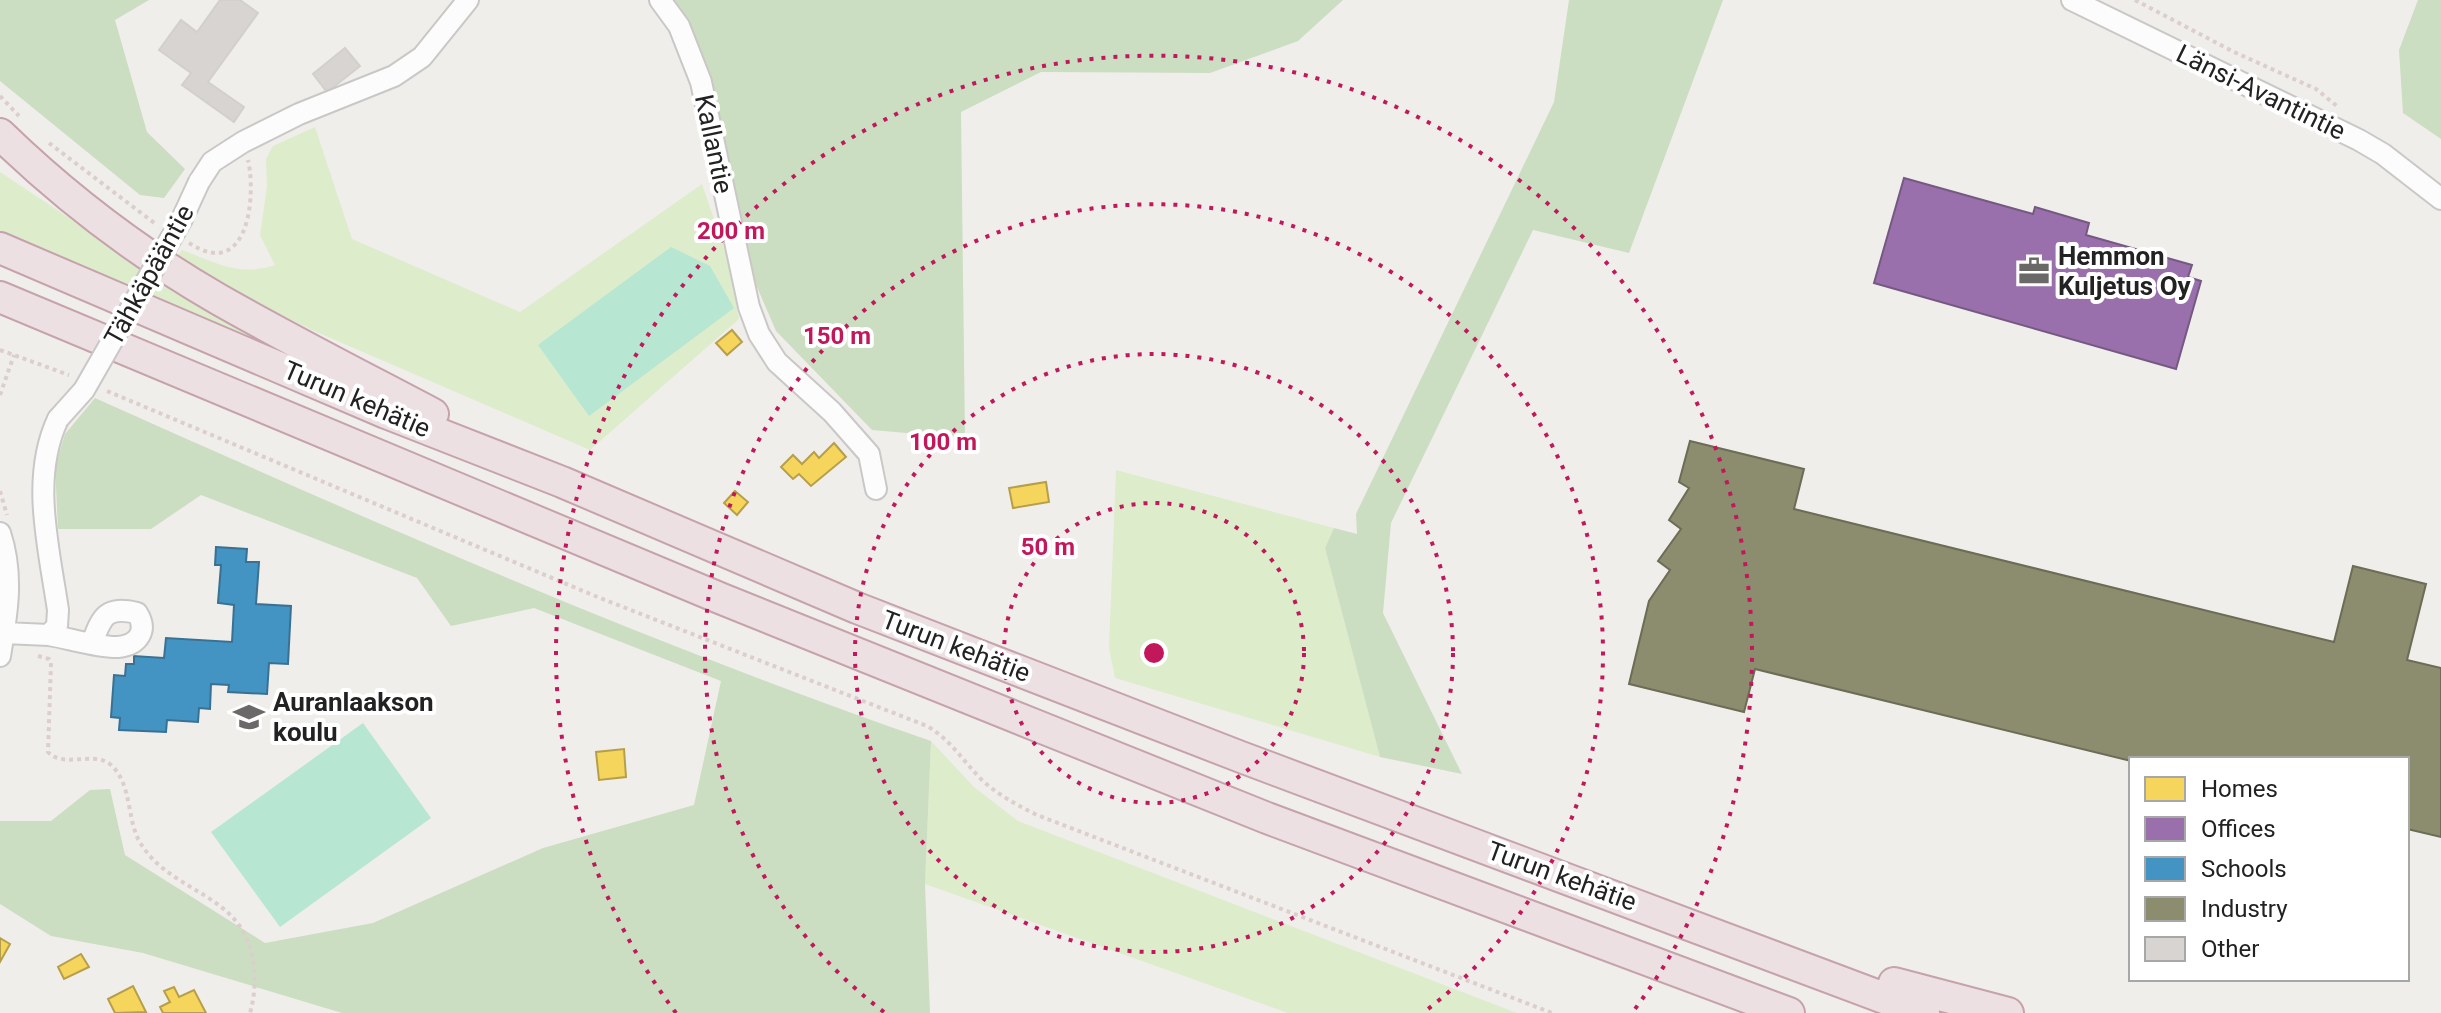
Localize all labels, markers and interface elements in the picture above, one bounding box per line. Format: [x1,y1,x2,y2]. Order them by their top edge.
street label: Länsi-Avantintie [2172,38,2350,146]
street label: Kallantie [689,92,739,196]
street label: Tähkäpääntie [98,200,200,350]
text: 200 m [697,217,765,245]
place label: Hemmon Kuljetus Oy [2058,241,2192,301]
office icon: Hemmon Kuljetus Oy [2017,254,2051,288]
text: 150 m [803,322,871,350]
street label: Turun kehätie [279,355,435,443]
text: 100 m [909,428,977,456]
text: 50 m [1021,533,1075,561]
street label: Turun kehätie [878,604,1034,688]
centre of rings [1140,639,1168,667]
place label: Auranlaakson koulu [273,687,434,747]
school or university icon: Auranlaakson koulu [232,700,266,734]
legend [2129,757,2409,981]
text: Homes [2201,775,2278,803]
text: Offices [2201,815,2276,843]
street label: Turun kehätie [1483,835,1641,917]
text: Schools [2201,855,2287,883]
text: Industry [2201,895,2288,923]
text: Other [2201,935,2259,963]

